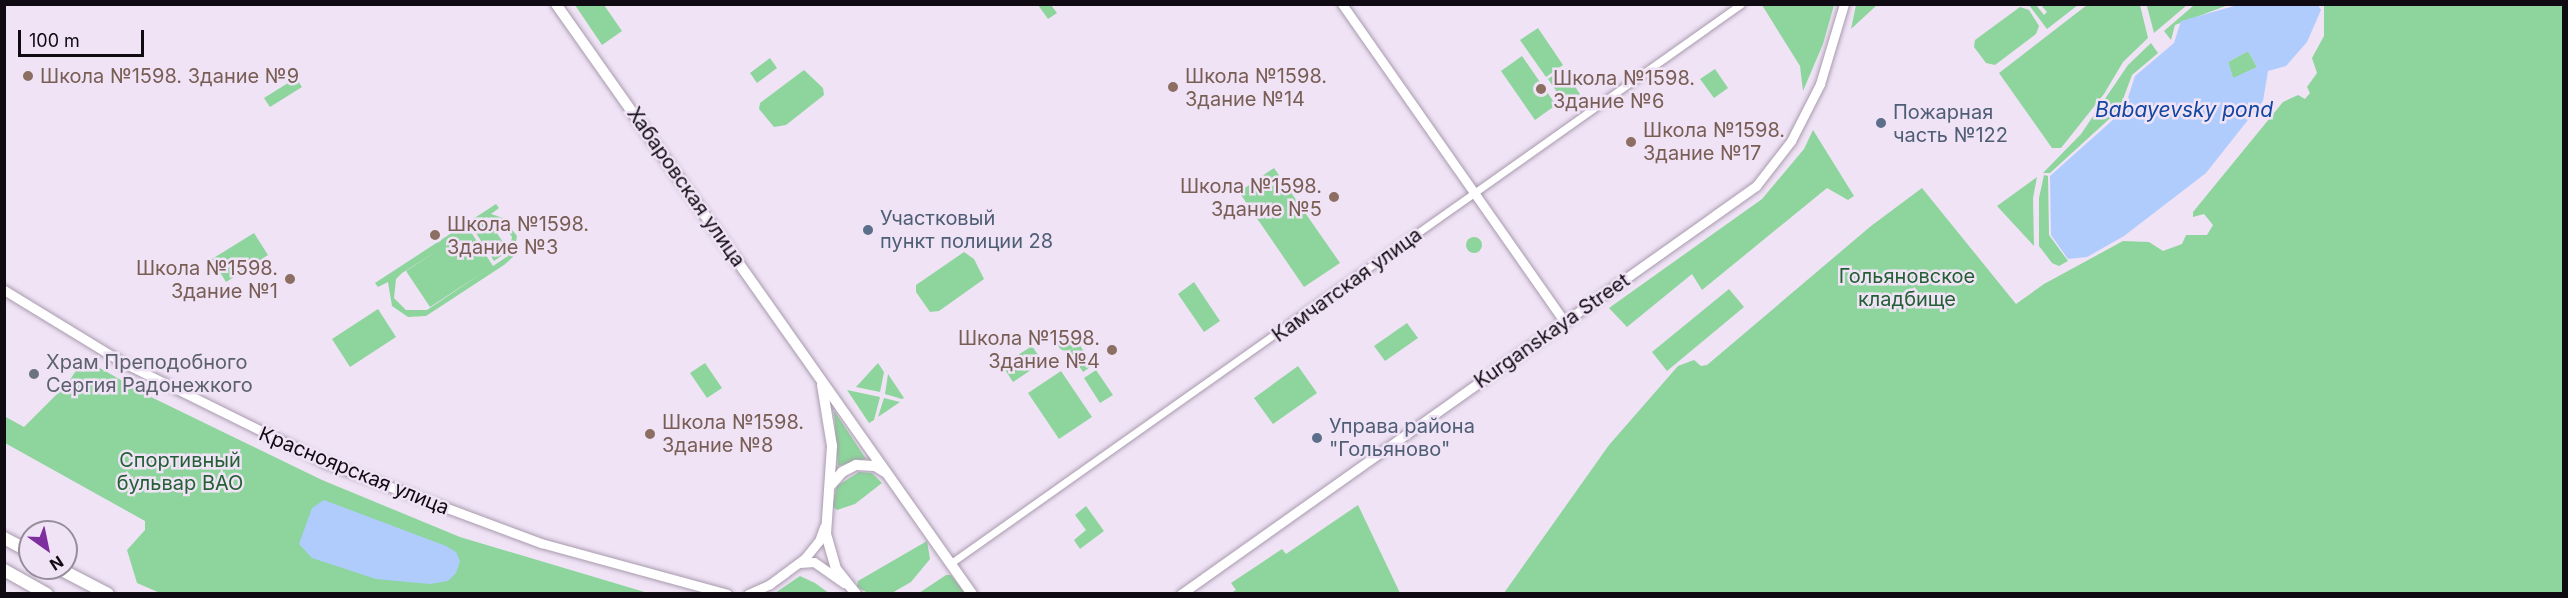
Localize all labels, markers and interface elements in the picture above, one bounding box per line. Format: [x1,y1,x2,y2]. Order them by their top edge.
scale bar [21,18,147,56]
text: 100 m [29,30,80,51]
place label: Школа №1598. Здание №9 [40,64,300,88]
place label: Школа №1598. Здание №14 [1185,64,1328,111]
place label: Школа №1598. Здание №6 [1553,66,1696,113]
marker: Школа №1598. Здание №9 [21,69,35,83]
marker: Школа №1598. Здание №14 [1166,80,1180,94]
marker: Школа №1598. Здание №6 [1534,82,1548,96]
water label: Babayevsky pond [2095,97,2273,123]
place label: Пожарная часть №122 [1893,100,2008,147]
street label: Хабаровская улица [622,103,750,271]
marker: Пожарная часть №122 [1874,116,1888,130]
place label: Школа №1598. Здание №17 [1643,118,1786,165]
marker: Школа №1598. Здание №17 [1624,135,1638,149]
place label: Школа №1598. Здание №5 [1179,174,1322,221]
marker: Школа №1598. Здание №5 [1327,190,1341,204]
place label: Участковый пункт полиции 28 [880,207,1053,254]
place label: Школа №1598. Здание №3 [447,212,590,259]
marker: Участковый пункт полиции 28 [861,223,875,237]
street label: Камчатская улица [1268,223,1426,347]
marker: Школа №1598. Здание №3 [428,228,442,242]
place label: Школа №1598. Здание №1 [135,256,278,303]
park label: Гольяновское кладбище [1839,264,1975,311]
street label: Kurganskaya Street [1470,268,1634,394]
marker: Школа №1598. Здание №1 [283,272,297,286]
place label: Школа №1598. Здание №4 [957,326,1100,373]
marker: Школа №1598. Здание №4 [1105,343,1119,357]
place label: Храм Преподобного Сергия Радонежкого [46,350,253,397]
marker: Храм Преподобного Сергия Радонежкого [27,367,41,381]
place label: Школа №1598. Здание №8 [662,410,805,457]
place label: Управа района "Гольяново" [1329,414,1475,461]
street label: Красноярская улица [256,422,452,520]
marker: Школа №1598. Здание №8 [643,427,657,441]
marker: Управа района "Гольяново" [1310,431,1324,445]
park label: Спортивный бульвар ВАО [117,449,243,496]
north arrow [18,520,78,580]
text: N [46,552,67,575]

